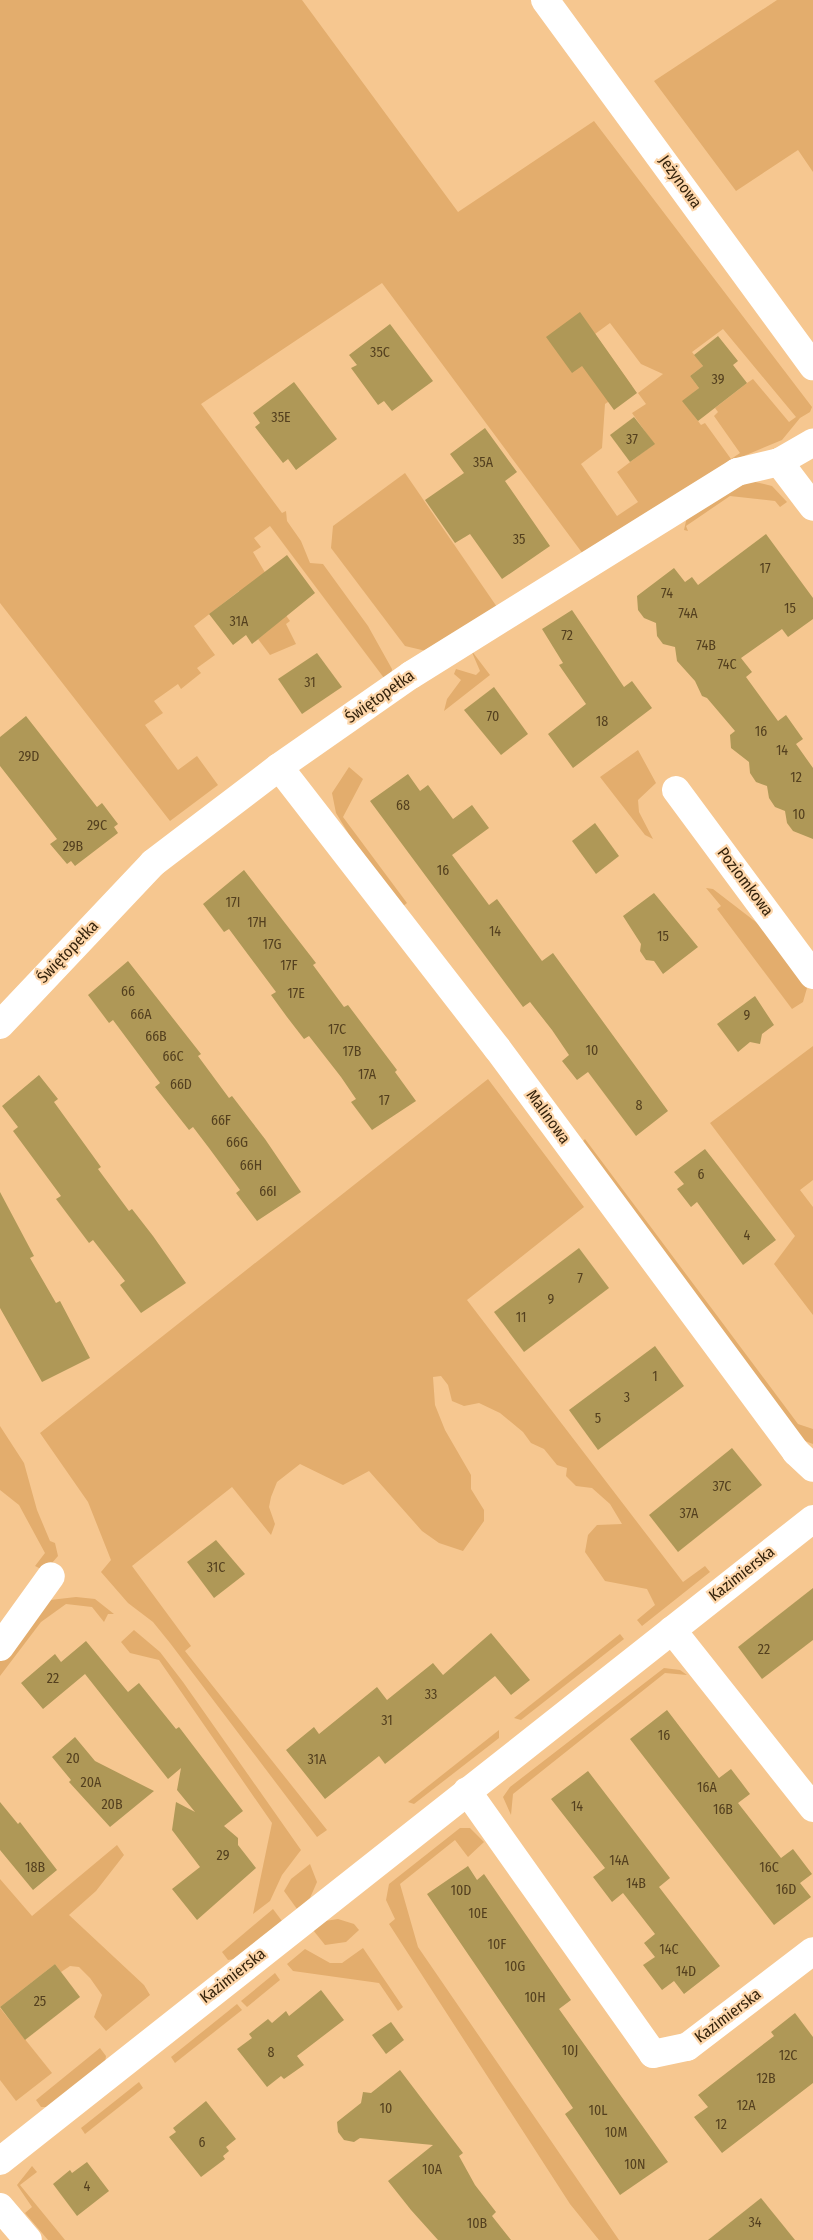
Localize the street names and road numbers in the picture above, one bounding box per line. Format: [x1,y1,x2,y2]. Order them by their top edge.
street label: Jeżynowa [654,152,706,212]
street label: Świętopełka [342,666,418,728]
street label: Poziomkowa [713,844,777,920]
street label: Świętopełka [33,917,103,987]
street label: Malinowa [522,1086,574,1148]
street label: Kazimierska [705,1542,779,1606]
street label: Kazimierska [196,1944,270,2008]
street label: Kazimierska [691,1985,765,2047]

